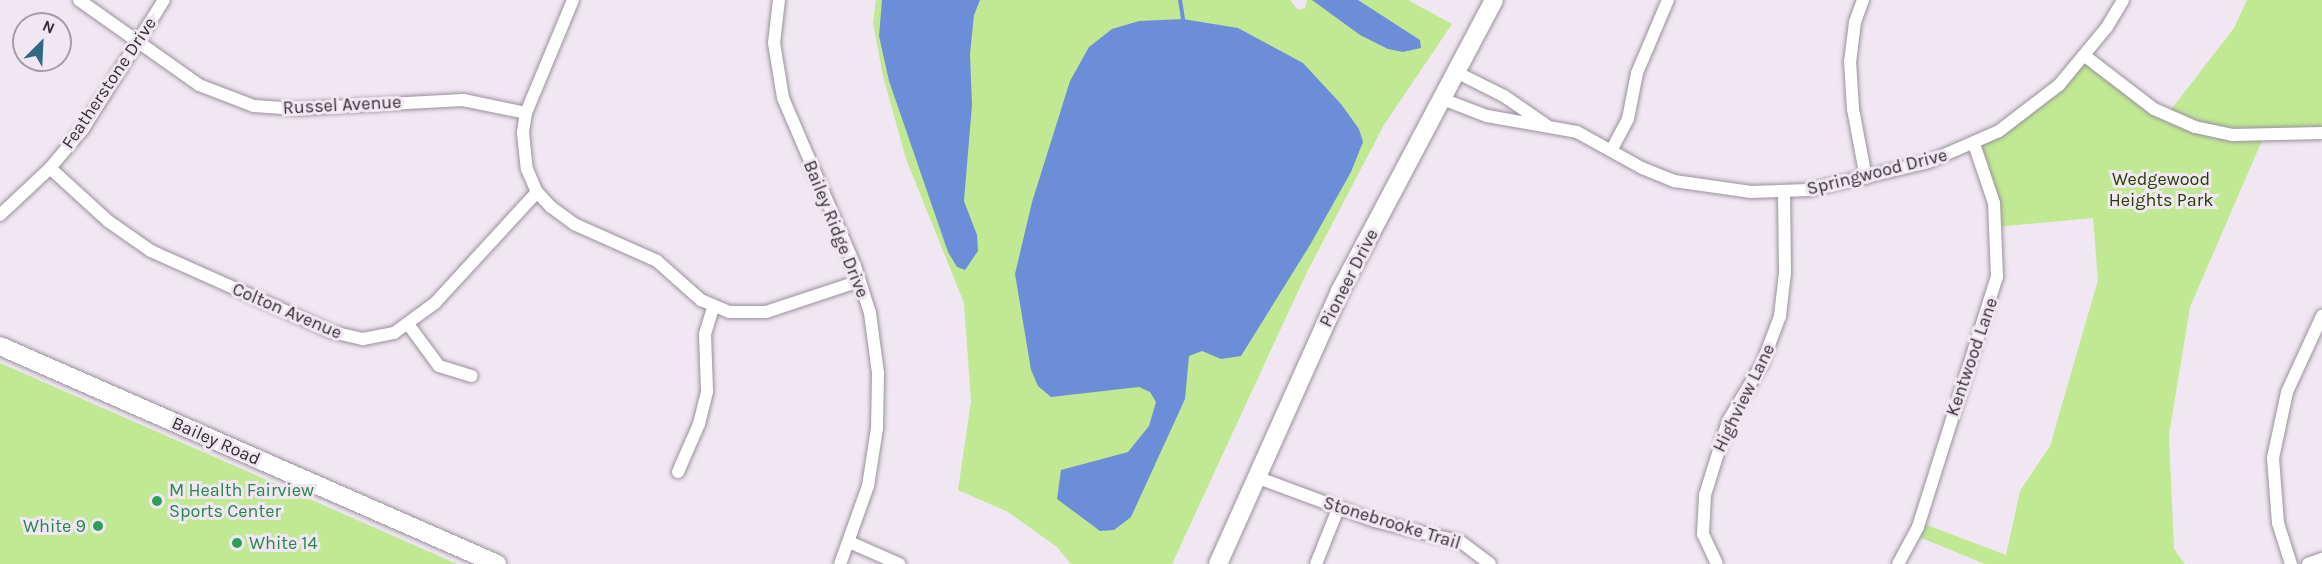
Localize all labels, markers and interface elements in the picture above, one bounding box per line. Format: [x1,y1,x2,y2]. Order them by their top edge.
north arrow [12,12,72,72]
street label: Featherstone Drive [57,13,161,153]
text: N [40,16,58,38]
street label: Russel Avenue [282,91,402,119]
street label: Springwood Drive [1805,144,1949,200]
street label: Bailey Ridge Drive [799,157,873,301]
park label: Wedgewood Heights Park [2109,169,2213,212]
street label: Pioneer Drive [1315,225,1383,331]
street label: Colton Avenue [229,278,345,344]
street label: Kentwood Lane [1942,295,2002,419]
street label: Highview Lane [1708,340,1780,456]
street label: Bailey Road [168,412,264,470]
place label: M Health Fairview Sports Center [169,480,314,522]
street label: Stonebrooke Trail [1321,492,1463,554]
marker: M Health Fairview Sports Center [150,494,164,508]
place label: White 9 [23,515,86,537]
marker: White 9 [91,519,105,533]
place label: White 14 [249,532,318,554]
marker: White 14 [230,536,244,550]

